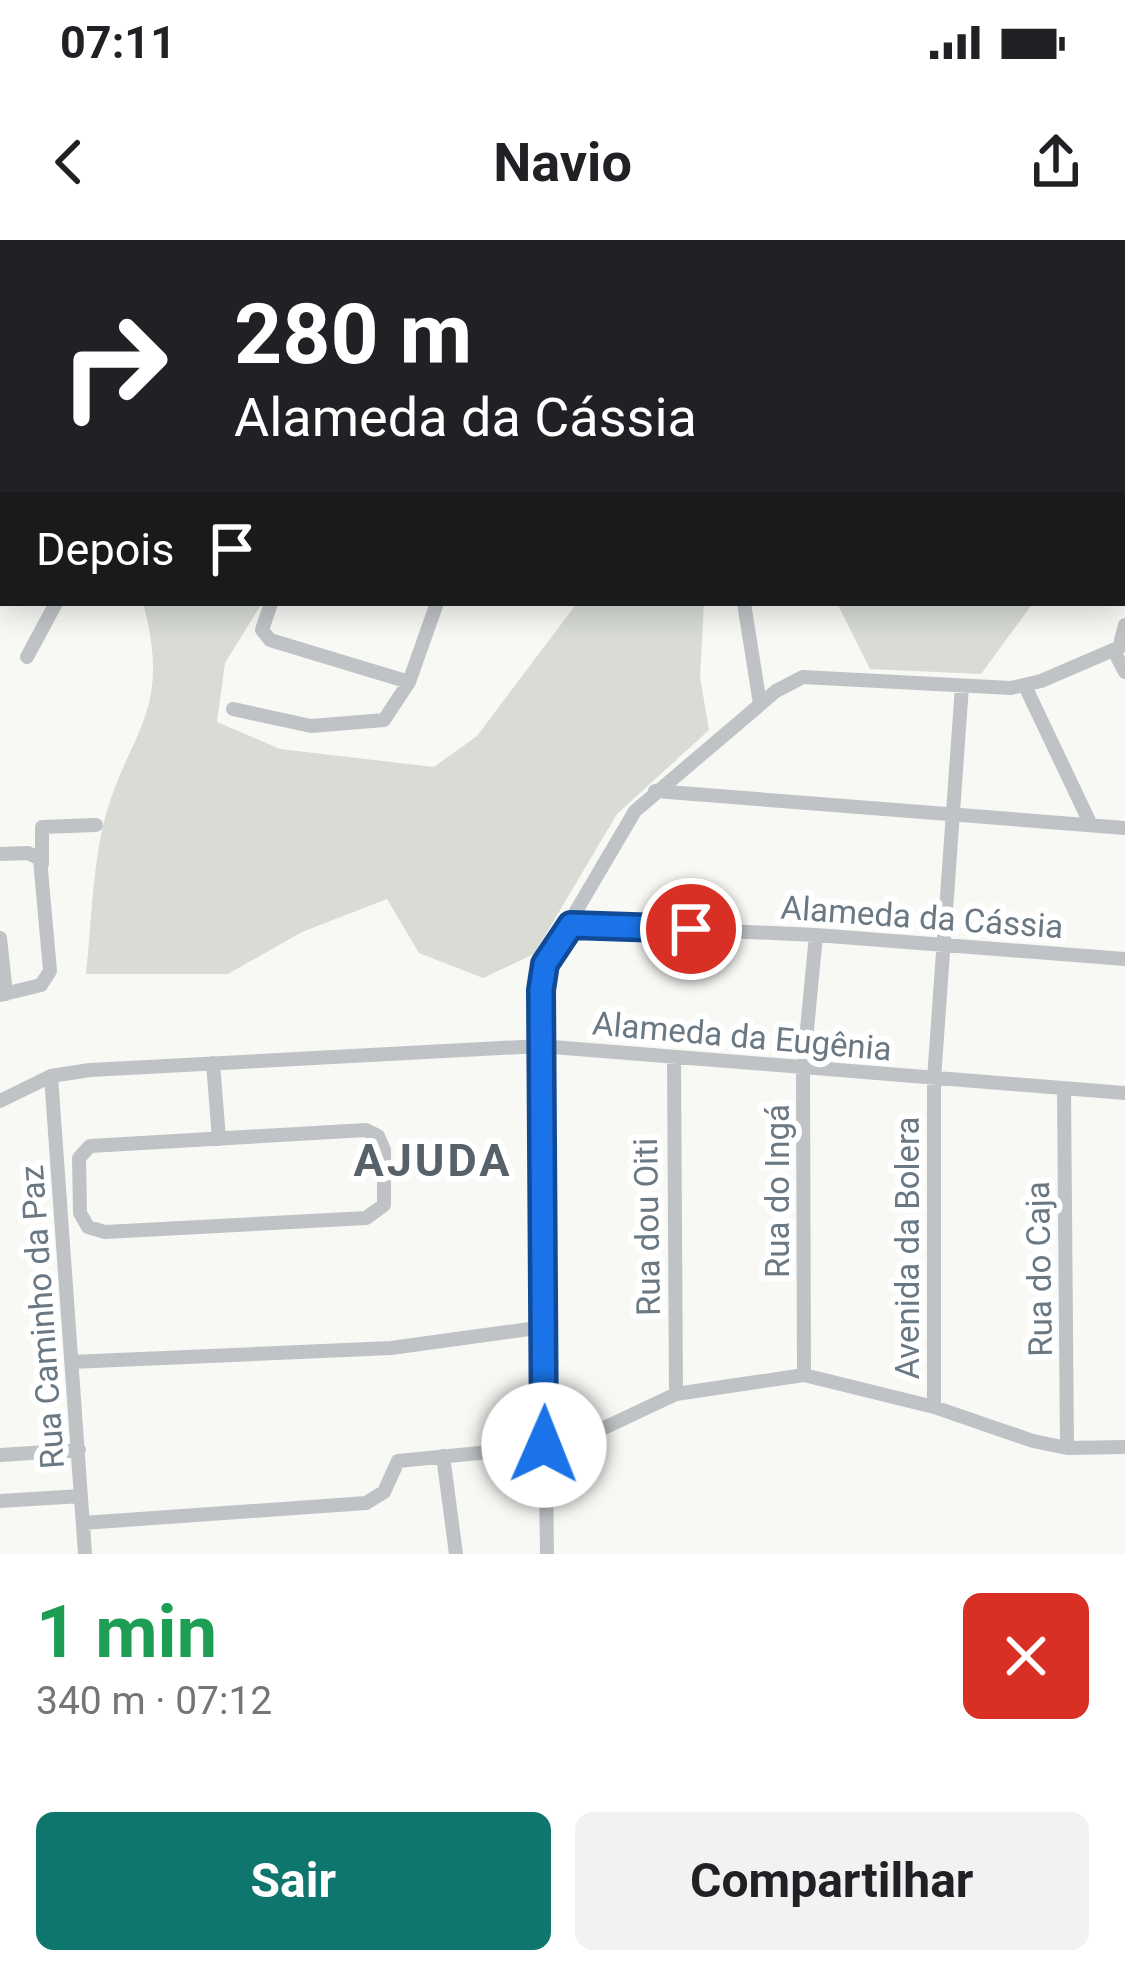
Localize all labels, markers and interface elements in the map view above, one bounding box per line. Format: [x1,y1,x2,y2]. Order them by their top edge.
text: 07:11 [60,16,176,69]
icon: back [36,129,102,195]
icon: share [1023,129,1089,195]
text: Navio [493,131,632,194]
text: 280 m [234,285,472,384]
icon: right [36,288,192,444]
text: Alameda da Cássia [234,386,697,449]
icon: arrive [199,516,265,582]
text: Depois [36,523,175,576]
pin [640,878,742,980]
street label: Alameda da Cássia [780,888,1064,946]
icon: arrive [658,896,724,962]
street label: Alameda da Eugênia [591,1003,893,1069]
street label: Rua do Ingá [758,1104,797,1278]
street label: Avenida da Bolera [888,1116,927,1380]
district label: AJUDA [353,1134,513,1187]
street label: Rua dou Oiti [626,1138,668,1316]
street label: Rua Caminho da Paz [12,1164,72,1470]
street label: Rua do Caja [1018,1181,1060,1357]
position arrow [481,1382,607,1508]
text: 1 min [36,1590,217,1675]
button: close [963,1593,1089,1719]
text: 340 m · 07:12 [36,1678,272,1724]
button: Sair [36,1812,551,1950]
button: Compartilhar [575,1812,1089,1950]

